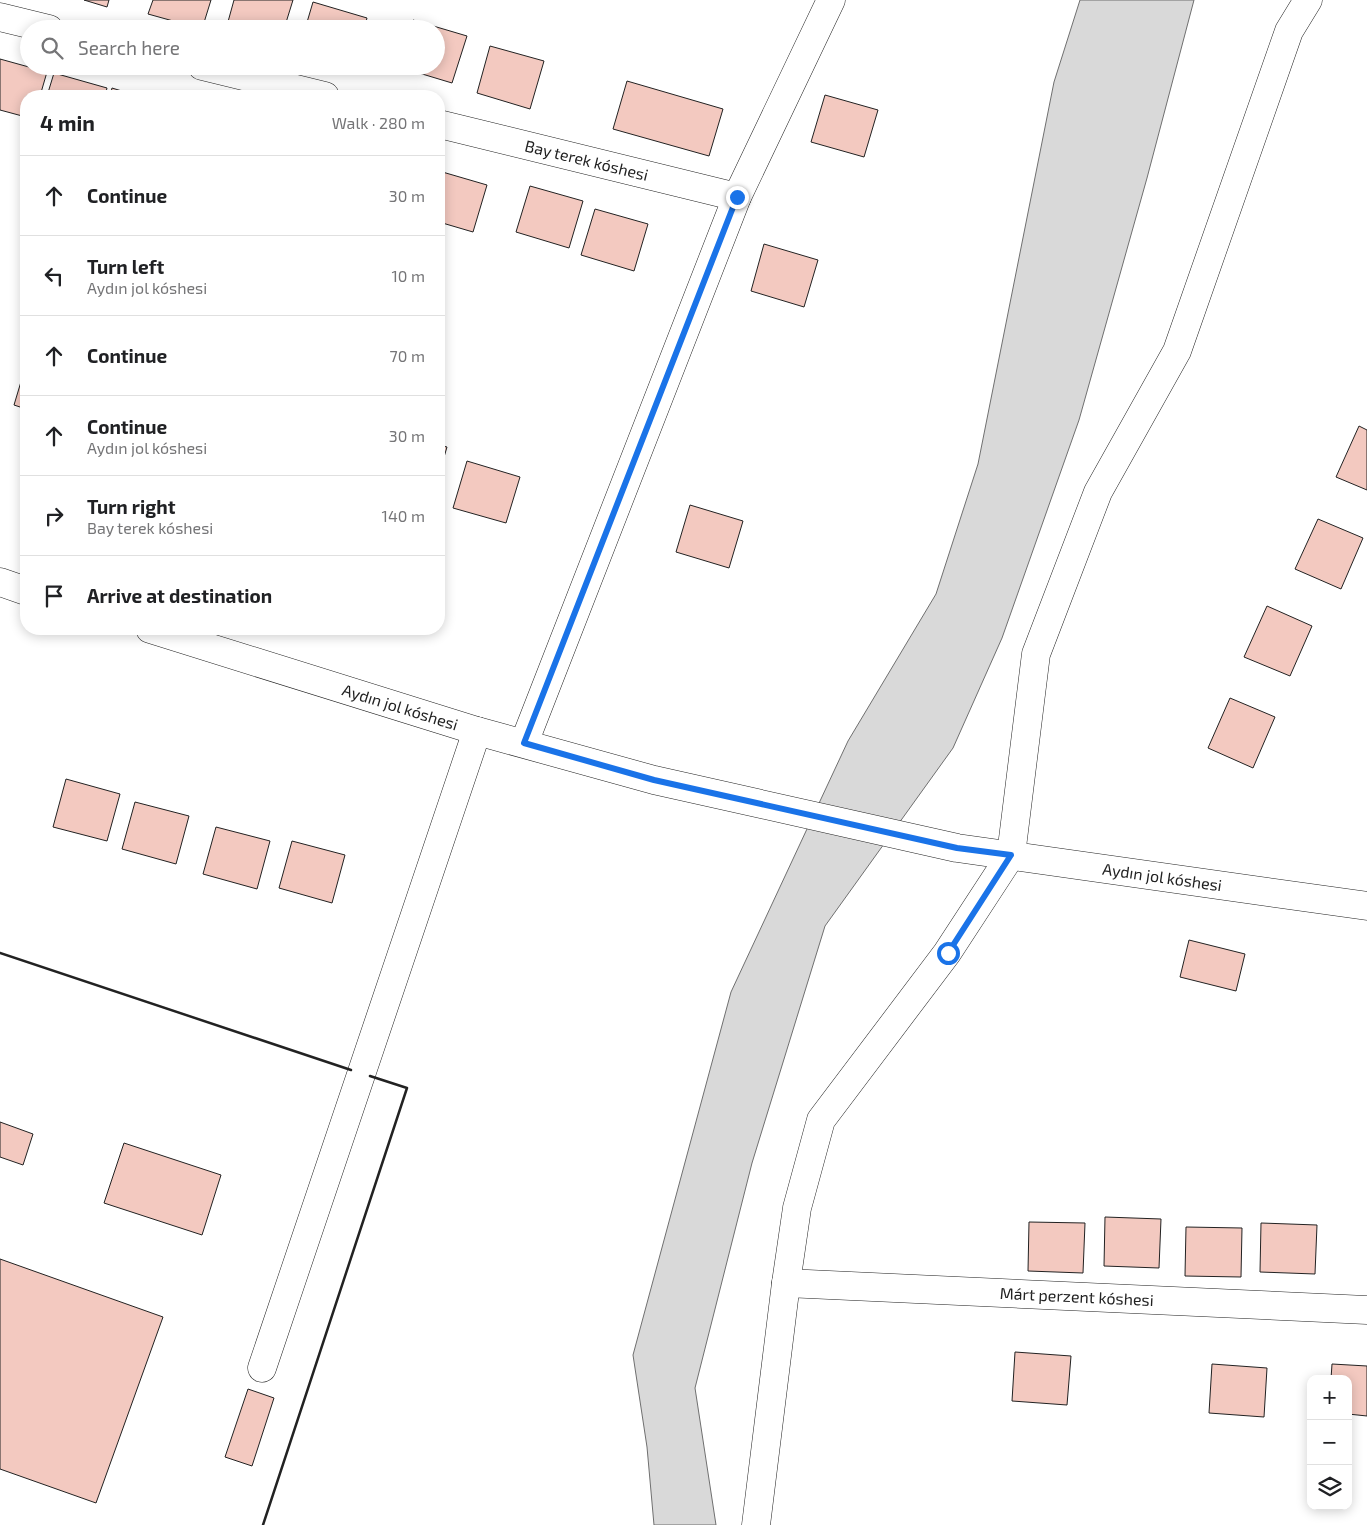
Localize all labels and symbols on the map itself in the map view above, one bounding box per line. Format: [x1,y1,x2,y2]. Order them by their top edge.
street label: Bay terek kóshesi [523,135,650,184]
route end [726,186,749,209]
street label: Aydın jol kóshesi [340,680,460,734]
street label: Aydın jol kóshesi [1101,859,1223,894]
route start [937,942,960,965]
street label: Márt perzent kóshesi [999,1283,1154,1309]

